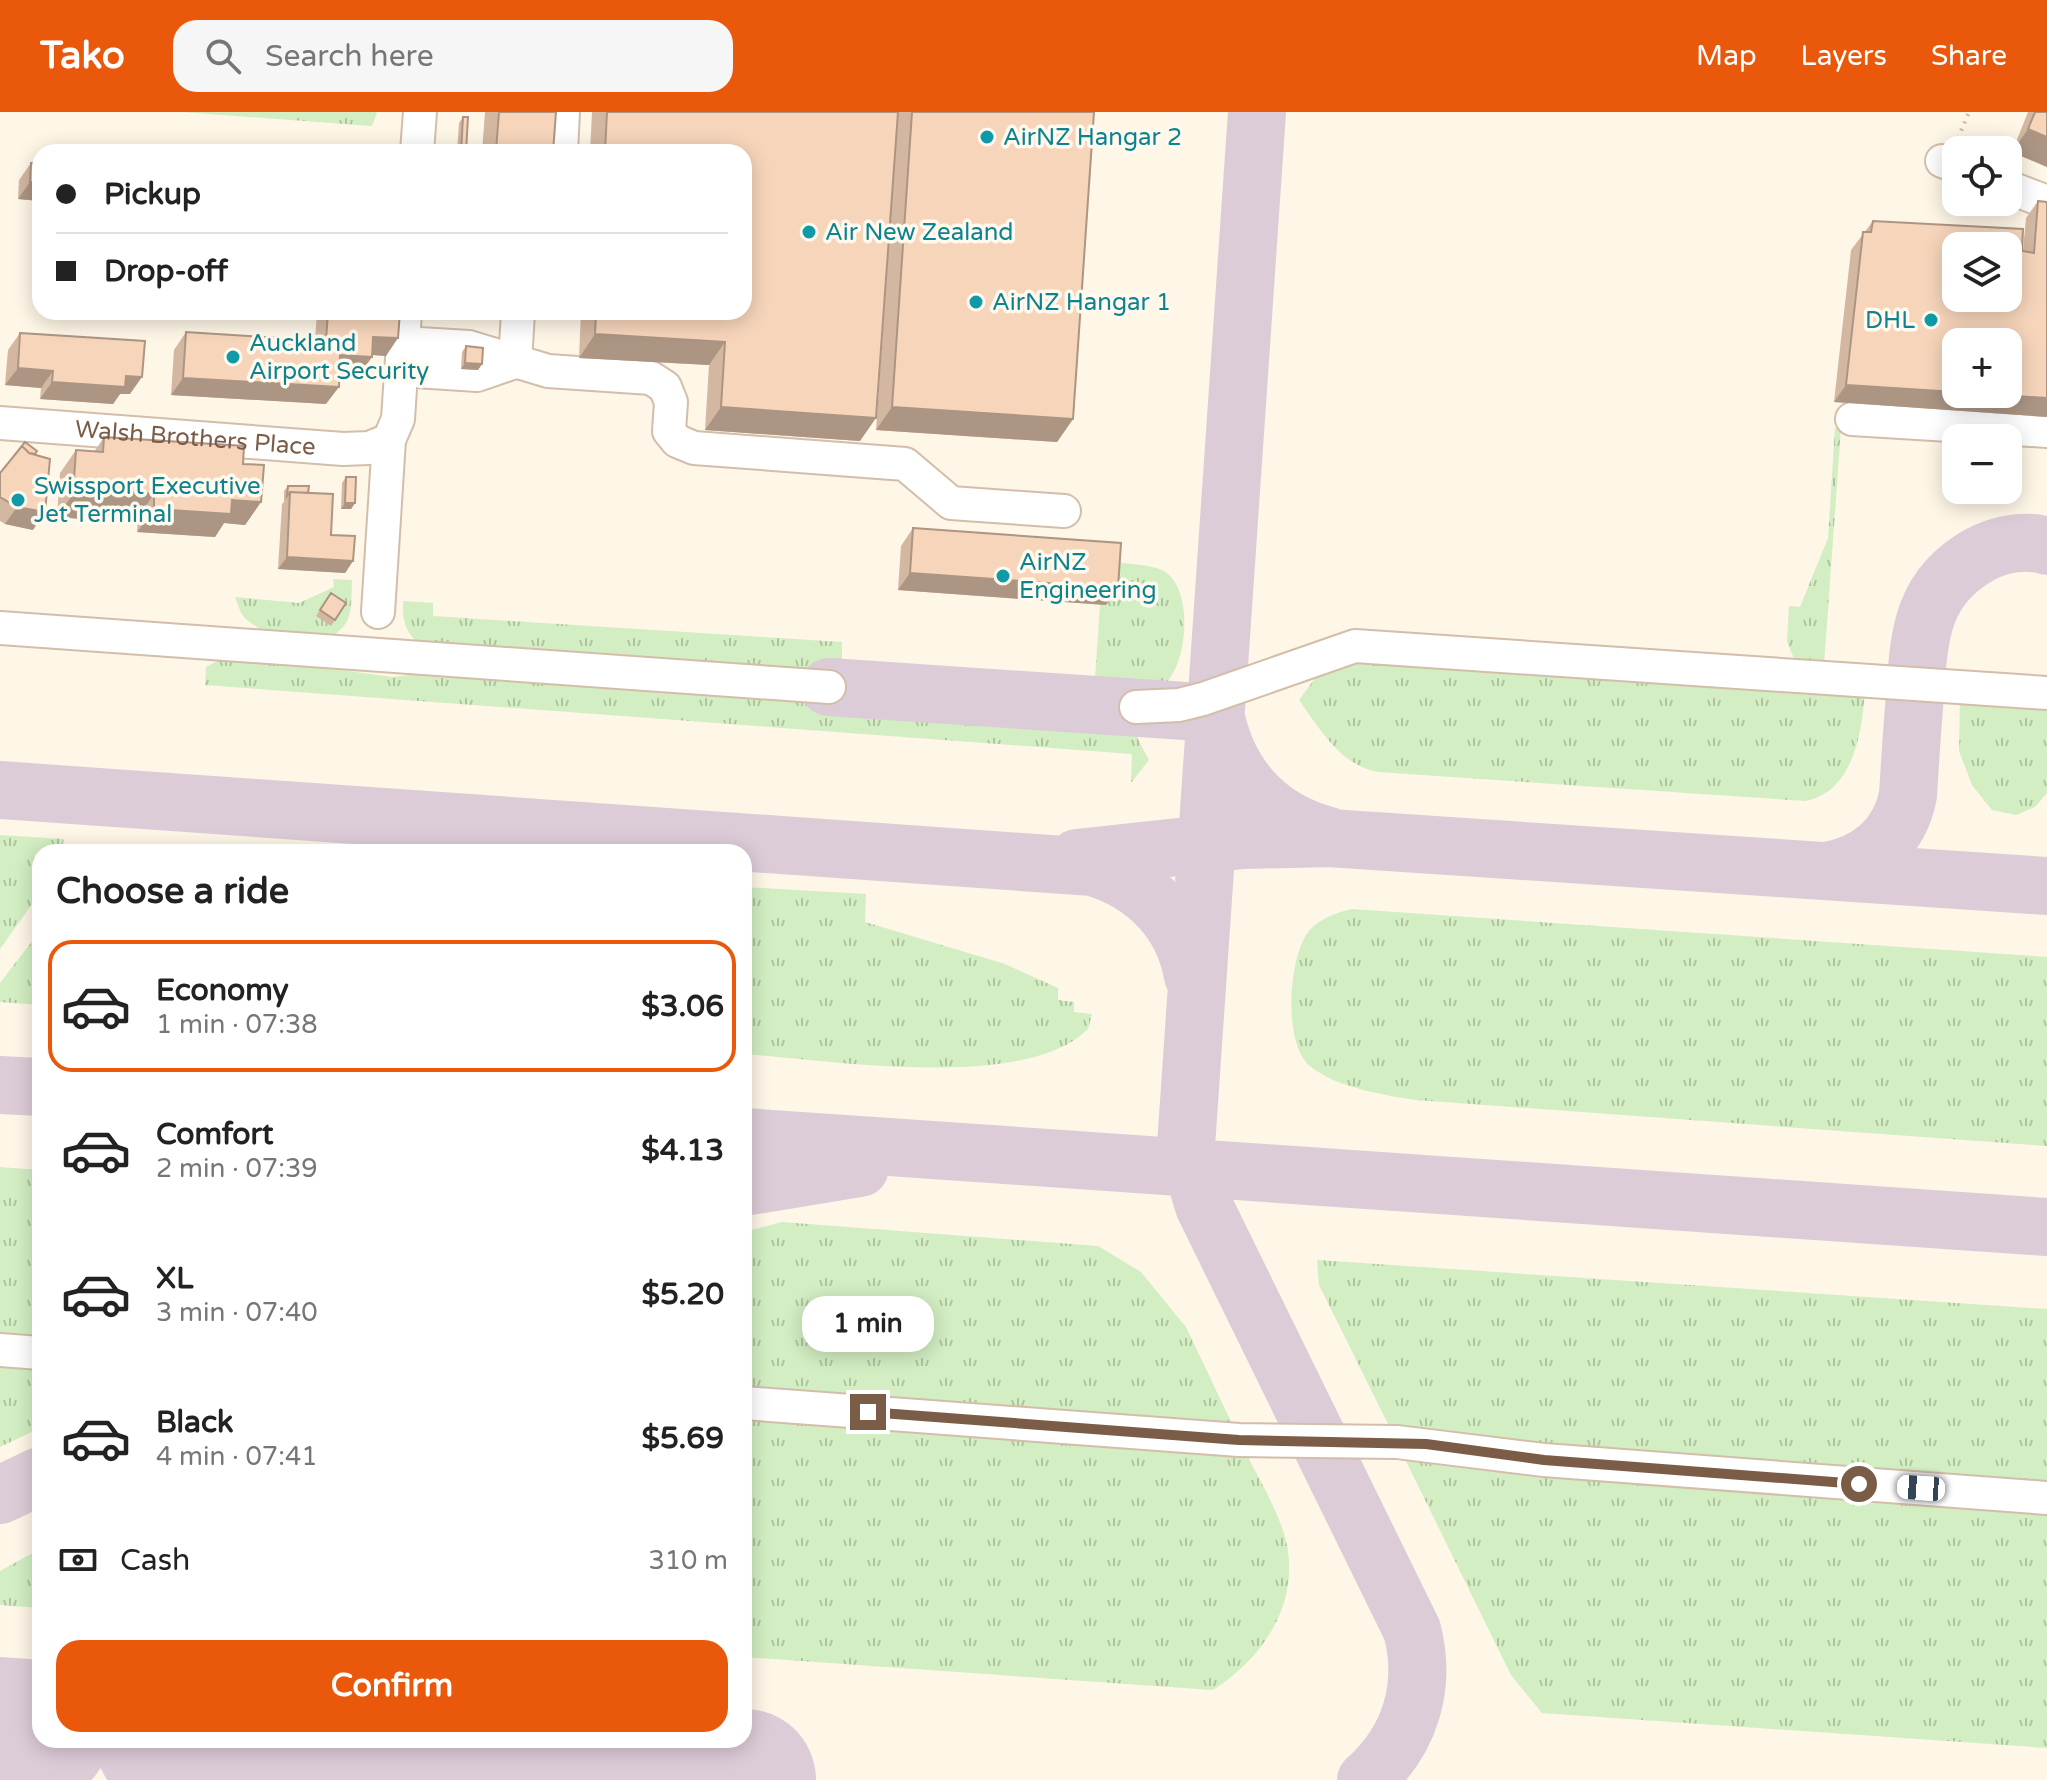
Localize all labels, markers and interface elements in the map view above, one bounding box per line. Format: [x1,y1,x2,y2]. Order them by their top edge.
search box [173,20,733,92]
text: Tako [40,33,125,79]
icon: search [201,34,245,78]
text: Search here [265,38,434,75]
text: Map [1696,39,1757,73]
text: Layers [1801,39,1887,73]
text: Share [1931,39,2007,73]
place label: AirNZ Hangar 2 [1003,123,1182,152]
marker: AirNZ Hangar 2 [978,128,996,146]
map controls [1942,136,2022,504]
button: locate [1942,136,2022,216]
text: Pickup [104,176,201,213]
place label: Air New Zealand [825,218,1013,247]
marker: Air New Zealand [800,223,818,241]
button: layers [1942,232,2022,312]
text: Drop-off [104,253,228,290]
place label: AirNZ Hangar 1 [992,288,1171,317]
marker: AirNZ Hangar 1 [967,293,985,311]
place label: DHL [1865,306,1915,335]
marker: DHL [1922,311,1940,329]
button: + [1942,328,2022,408]
place label: Auckland Airport Security [249,329,429,386]
marker: Auckland Airport Security [224,348,242,366]
street label: Walsh Brothers Place [74,414,317,461]
button: − [1942,424,2022,504]
place label: Swissport Executive Jet Terminal [34,472,261,529]
marker: Swissport Executive Jet Terminal [9,491,27,509]
place label: AirNZ Engineering [1019,548,1157,605]
marker: AirNZ Engineering [994,567,1012,585]
text: Choose a ride [56,870,289,913]
icon: car [60,970,132,1042]
text: Economy [156,972,289,1009]
text: $3.06 [641,988,724,1025]
text: 1 min · 07:38 [156,1009,318,1040]
icon: car [60,1114,132,1186]
text: Comfort [156,1116,274,1153]
text: $4.13 [641,1132,724,1169]
text: 2 min · 07:39 [156,1153,318,1184]
icon: car [60,1258,132,1330]
text: XL [156,1260,193,1297]
text: $5.20 [642,1276,724,1313]
callout: 1 min [802,1296,934,1352]
text: 3 min · 07:40 [156,1297,318,1328]
text: 1 min [833,1308,903,1339]
route end [850,1394,886,1430]
icon: car [60,1402,132,1474]
text: Black [156,1404,233,1441]
text: $5.69 [642,1420,724,1457]
text: 4 min · 07:41 [156,1441,318,1472]
route start [1841,1466,1877,1502]
car [1896,1474,1946,1502]
icon: cash [56,1538,100,1582]
text: Cash [120,1542,190,1579]
text: 310 m [648,1545,728,1576]
button: Confirm [56,1640,728,1732]

